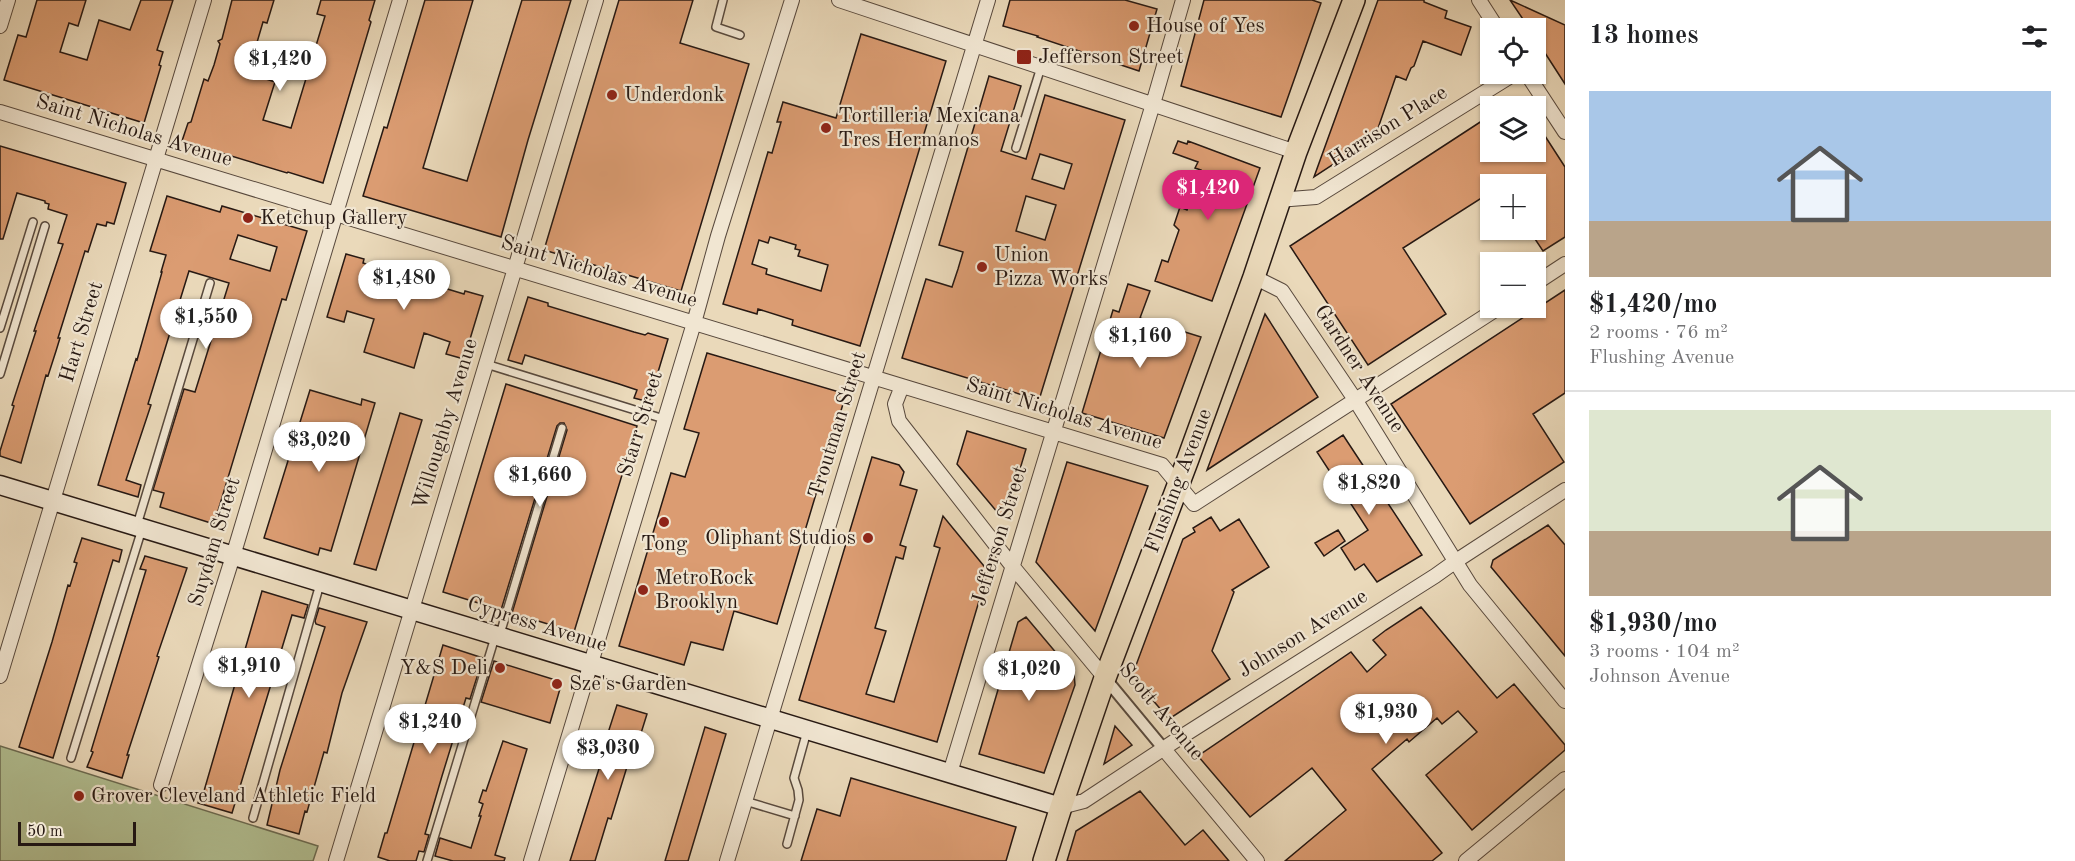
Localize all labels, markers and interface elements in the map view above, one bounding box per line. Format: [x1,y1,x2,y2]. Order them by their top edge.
place label: House of Yes [1146,16,1265,37]
map controls [1480,18,1546,318]
button: locate [1480,18,1546,84]
marker: House of Yes [1127,19,1141,33]
icon: filters [2018,20,2051,53]
text: 13 homes [1589,23,1698,49]
pin: $1,420 [231,41,329,92]
place label: Jefferson Street [1038,47,1184,68]
marker: Jefferson Street [1015,48,1033,66]
text: $1,420 [248,50,312,70]
street label: Harrison Place [1325,82,1451,172]
place label: Underdonk [624,85,725,106]
marker: Underdonk [605,88,619,102]
street label: Saint Nicholas Avenue [33,91,235,171]
button: layers [1480,96,1546,162]
place label: Tortilleria Mexicana Tres Hermanos [838,106,1020,151]
marker: Tortilleria Mexicana Tres Hermanos [819,121,833,135]
icon: home [1766,130,1874,238]
pin: $1,420 [1159,170,1257,221]
button: + [1480,174,1546,240]
text: $1,420 [1176,179,1240,199]
place label: Ketchup Gallery [260,208,408,229]
marker: Ketchup Gallery [241,211,255,225]
street label: Saint Nicholas Avenue [498,232,700,312]
place label: Union Pizza Works [994,245,1108,290]
button: − [1480,252,1546,318]
pin: $1,480 [355,260,453,311]
marker: Union Pizza Works [975,260,989,274]
text: $1,480 [372,269,436,289]
street label: Hart Street [57,279,107,385]
text: $1,420/mo [1589,292,1717,318]
pin: $1,550 [157,299,255,350]
street label: Gardner Avenue [1310,302,1408,436]
text: $1,550 [174,308,238,328]
pin: $1,160 [1091,318,1189,369]
text: 2 rooms · 76 m² [1589,323,1728,343]
text: $1,160 [1108,327,1172,347]
street label: Willoughby Avenue [410,336,482,512]
text: Flushing Avenue [1589,348,1734,368]
street label: Troutman Street [806,349,870,501]
street label: Starr Street [615,369,667,479]
street label: Saint Nicholas Avenue [963,374,1165,454]
street label: Flushing Avenue [1142,406,1216,556]
pin: $3,020 [270,422,368,473]
text: $3,020 [287,431,351,451]
icon: home [1766,449,1874,557]
pin: $1,660 [491,457,589,508]
street label: Jefferson Street [969,463,1031,609]
pin: $1,820 [1320,465,1418,516]
text: $1,660 [508,466,572,486]
text: $1,820 [1337,474,1401,494]
street label: Suydam Street [185,475,245,609]
marker: Tong [657,515,671,529]
place label: Oliphant Studios [705,528,856,549]
marker: Oliphant Studios [861,531,875,545]
place label: Tong [641,534,688,555]
place label: MetroRock Brooklyn [655,568,754,613]
marker: MetroRock Brooklyn [636,583,650,597]
street label: Johnson Avenue [1235,586,1371,682]
street label: Cypress Avenue [465,594,609,656]
text: $1,930/mo [1589,611,1717,637]
text: 3 rooms · 104 m² [1589,642,1739,662]
pin: $1,910 [200,648,298,699]
pin: $1,020 [980,651,1078,702]
text: $1,910 [217,657,281,677]
place label: Y&S Deli [400,658,488,679]
street label: Scott Avenue [1114,659,1208,765]
text: $1,020 [997,660,1061,680]
marker: Y&S Deli [493,661,507,675]
text: Johnson Avenue [1589,667,1730,687]
place label: Sze's Garden [569,674,687,695]
marker: Sze's Garden [550,677,564,691]
pin: $1,930 [1337,694,1435,745]
text: $1,930 [1354,703,1418,723]
pin: $1,240 [381,704,479,755]
text: $1,240 [398,713,462,733]
pin: $3,030 [559,730,657,781]
text: $3,030 [576,739,640,759]
place label: Grover Cleveland Athletic Field [91,786,376,807]
marker: Grover Cleveland Athletic Field [72,789,86,803]
scale bar [18,819,136,846]
text: 50 m [27,824,63,840]

